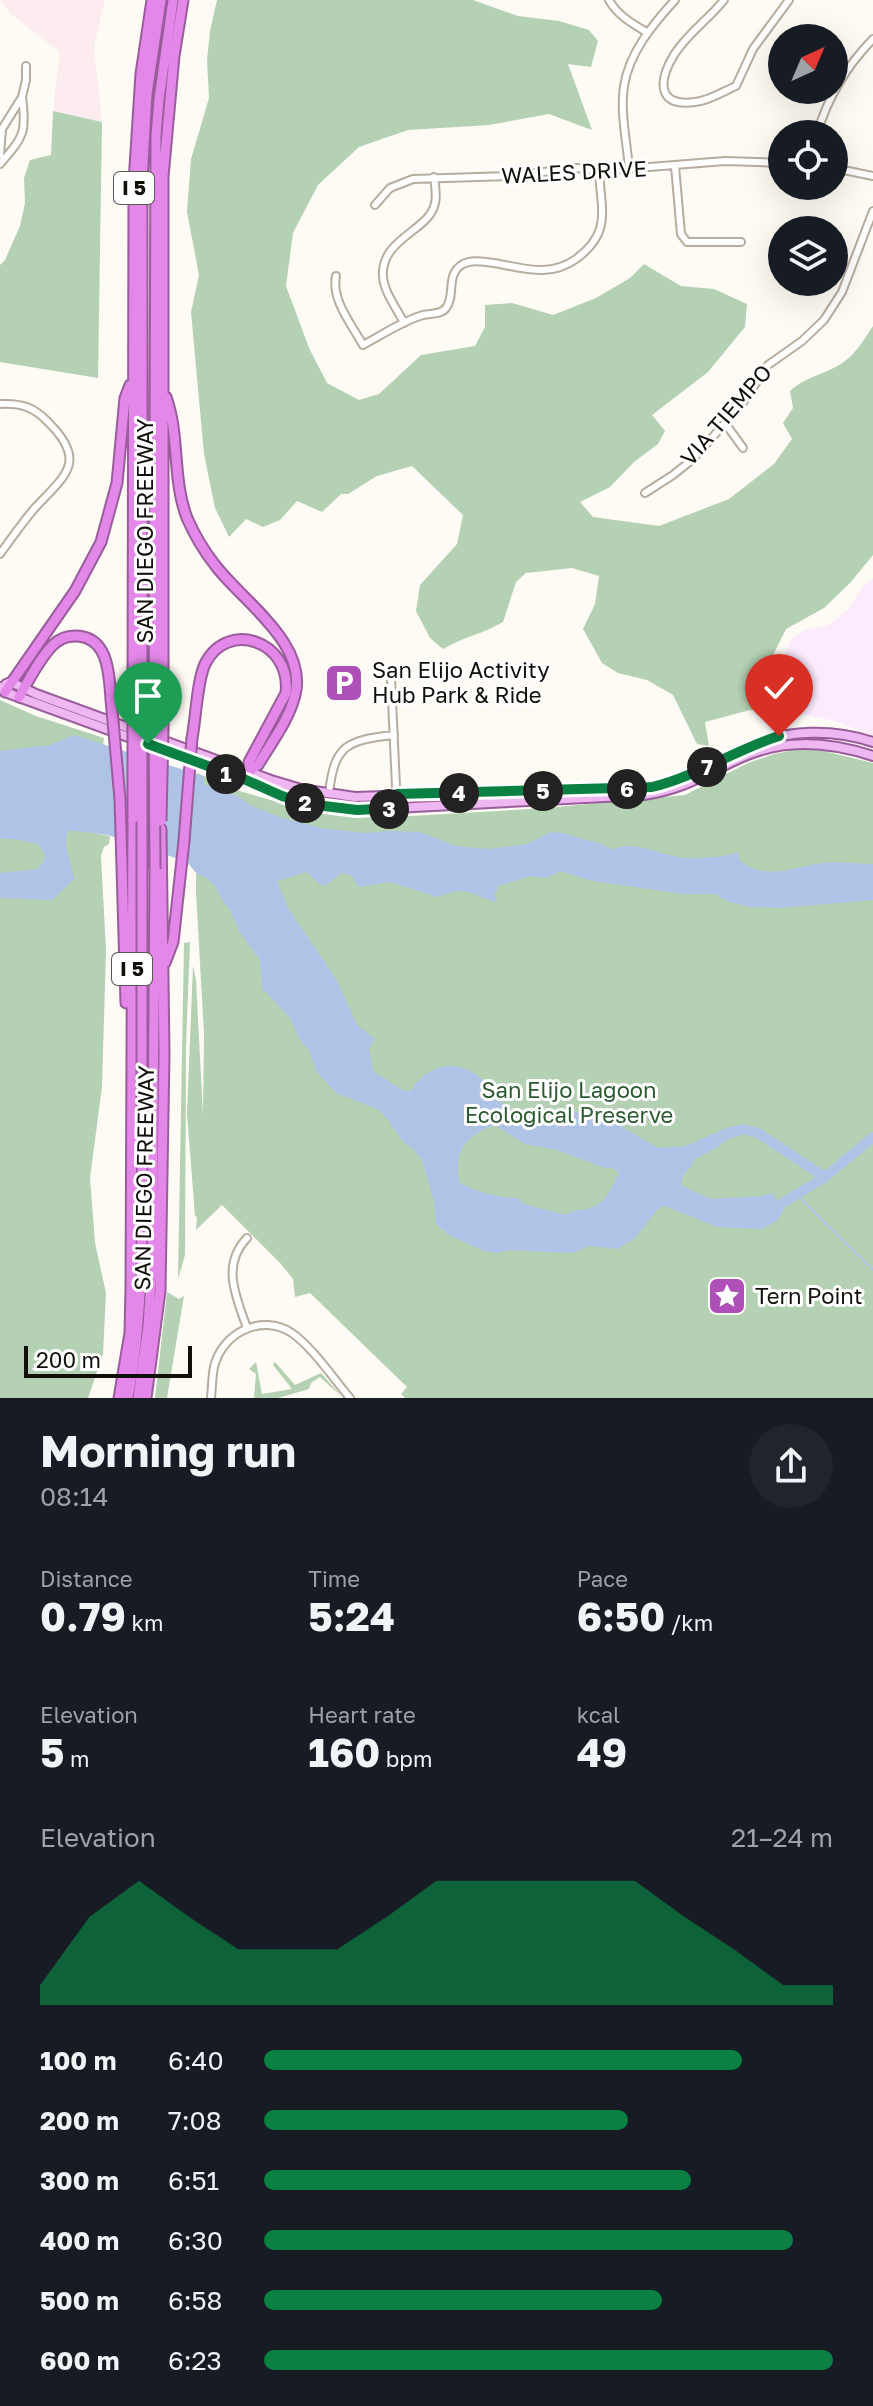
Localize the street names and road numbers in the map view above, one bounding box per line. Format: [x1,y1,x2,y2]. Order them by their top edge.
street label: WALES DRIVE [501,154,647,189]
road number: I 5 [114,172,154,204]
street label: VIA TIEMPO [674,358,777,471]
street label: SAN DIEGO FREEWAY [131,418,158,644]
road number: I 5 [112,953,152,985]
street label: SAN DIEGO FREEWAY [128,1065,159,1291]

